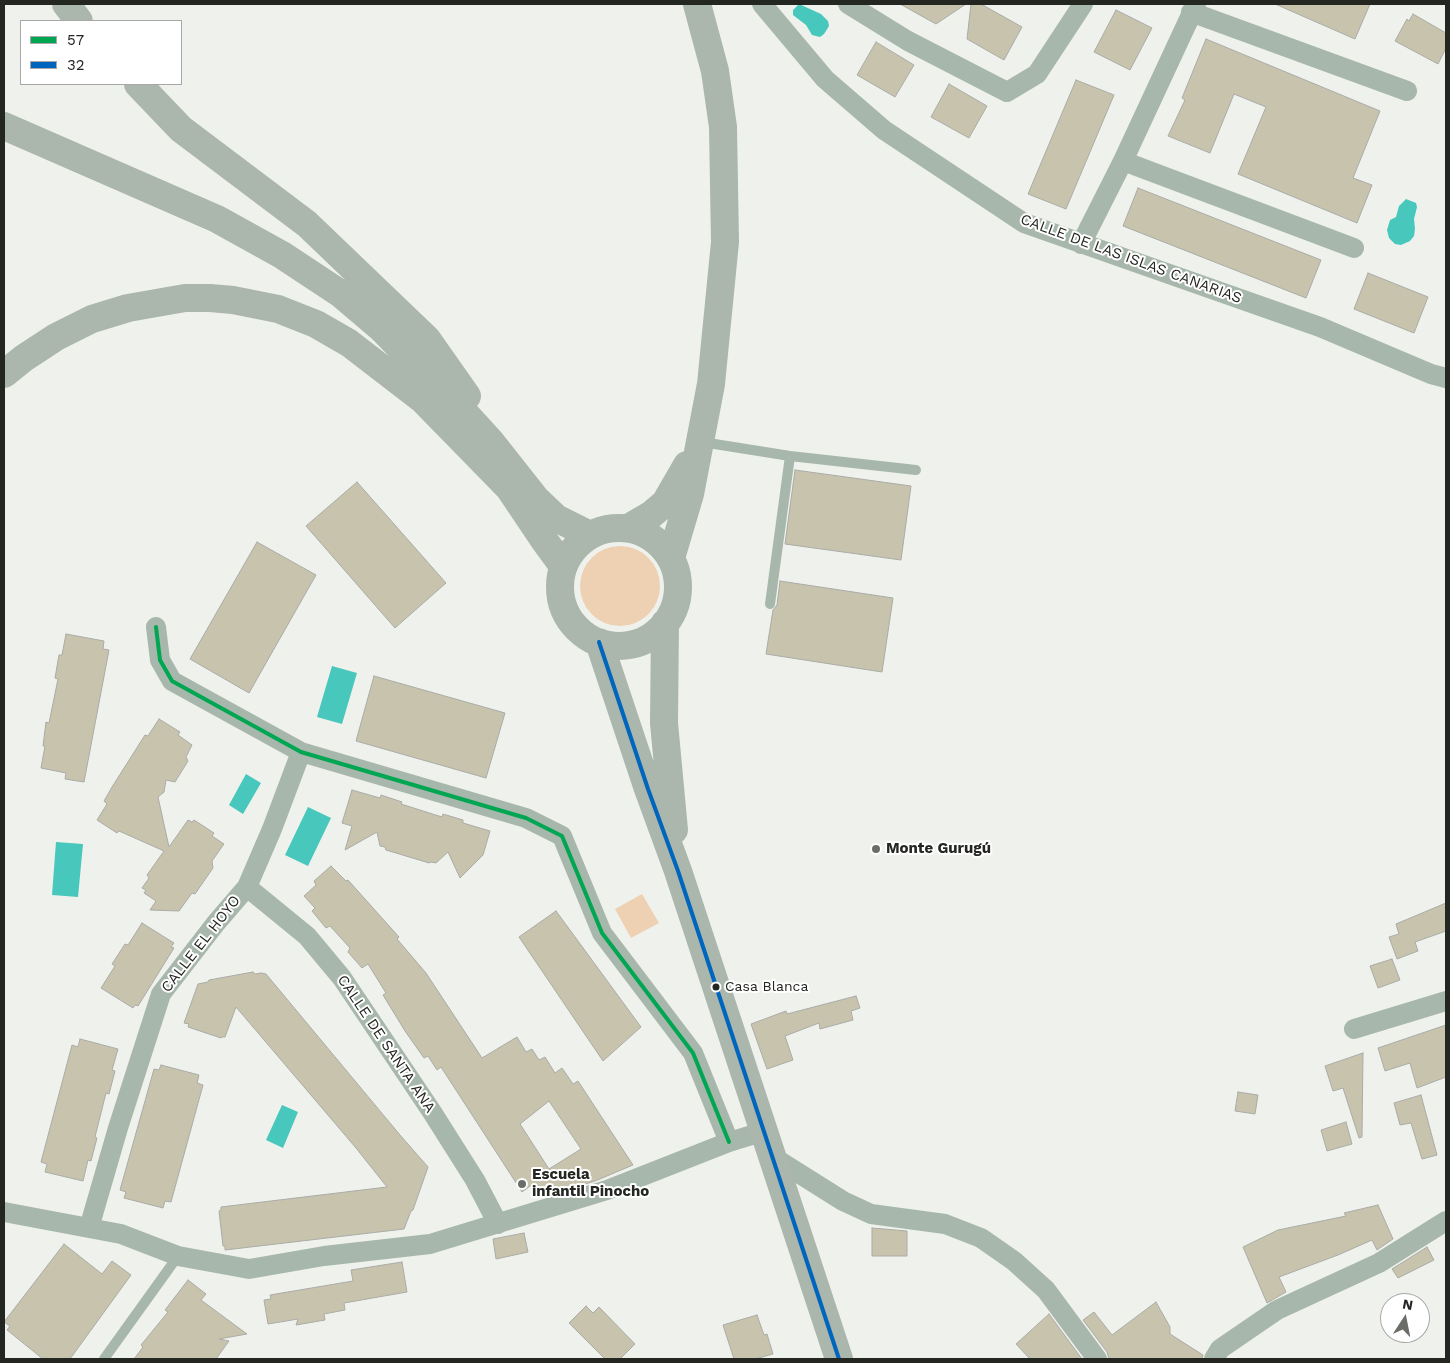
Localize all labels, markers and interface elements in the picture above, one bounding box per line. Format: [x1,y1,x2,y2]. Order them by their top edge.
legend [20,20,182,85]
text: 57 [67,31,84,49]
text: 32 [67,56,85,74]
street label: CALLE DE LAS ISLAS CANARIAS [1018,210,1244,308]
place label: Monte Gurugú [886,840,991,858]
marker: Monte Gurugú [870,843,882,855]
street label: CALLE EL HOYO [158,892,244,996]
street label: CALLE DE SANTA ANA [333,972,439,1116]
place label: Casa Blanca [725,979,808,995]
marker: Casa Blanca [711,982,721,992]
place label: Escuela infantil Pinocho [532,1166,649,1201]
marker: Escuela infantil Pinocho [516,1178,528,1190]
north arrow [1380,1293,1430,1343]
text: N [1401,1295,1414,1313]

